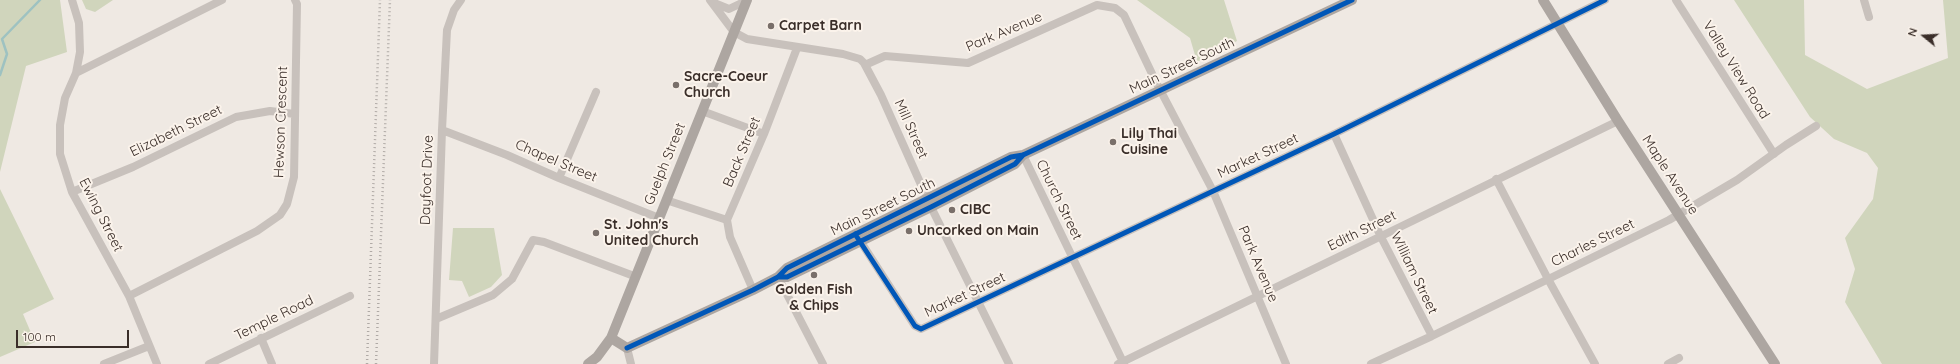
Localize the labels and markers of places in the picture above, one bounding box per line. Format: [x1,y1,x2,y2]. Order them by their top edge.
place label: Carpet Barn [779,18,862,34]
marker: Carpet Barn [766,21,776,31]
place label: Sacre-Coeur Church [684,69,768,102]
marker: Sacre-Coeur Church [671,80,681,90]
place label: Lily Thai Cuisine [1121,126,1177,158]
marker: Lily Thai Cuisine [1108,137,1118,147]
place label: CIBC [960,202,991,218]
marker: CIBC [947,205,957,215]
place label: St. John's United Church [604,217,699,250]
place label: Uncorked on Main [917,223,1039,239]
marker: Uncorked on Main [904,226,914,236]
marker: St. John's United Church [591,228,601,238]
marker: Golden Fish & Chips [809,270,819,280]
place label: Golden Fish & Chips [775,282,853,314]

